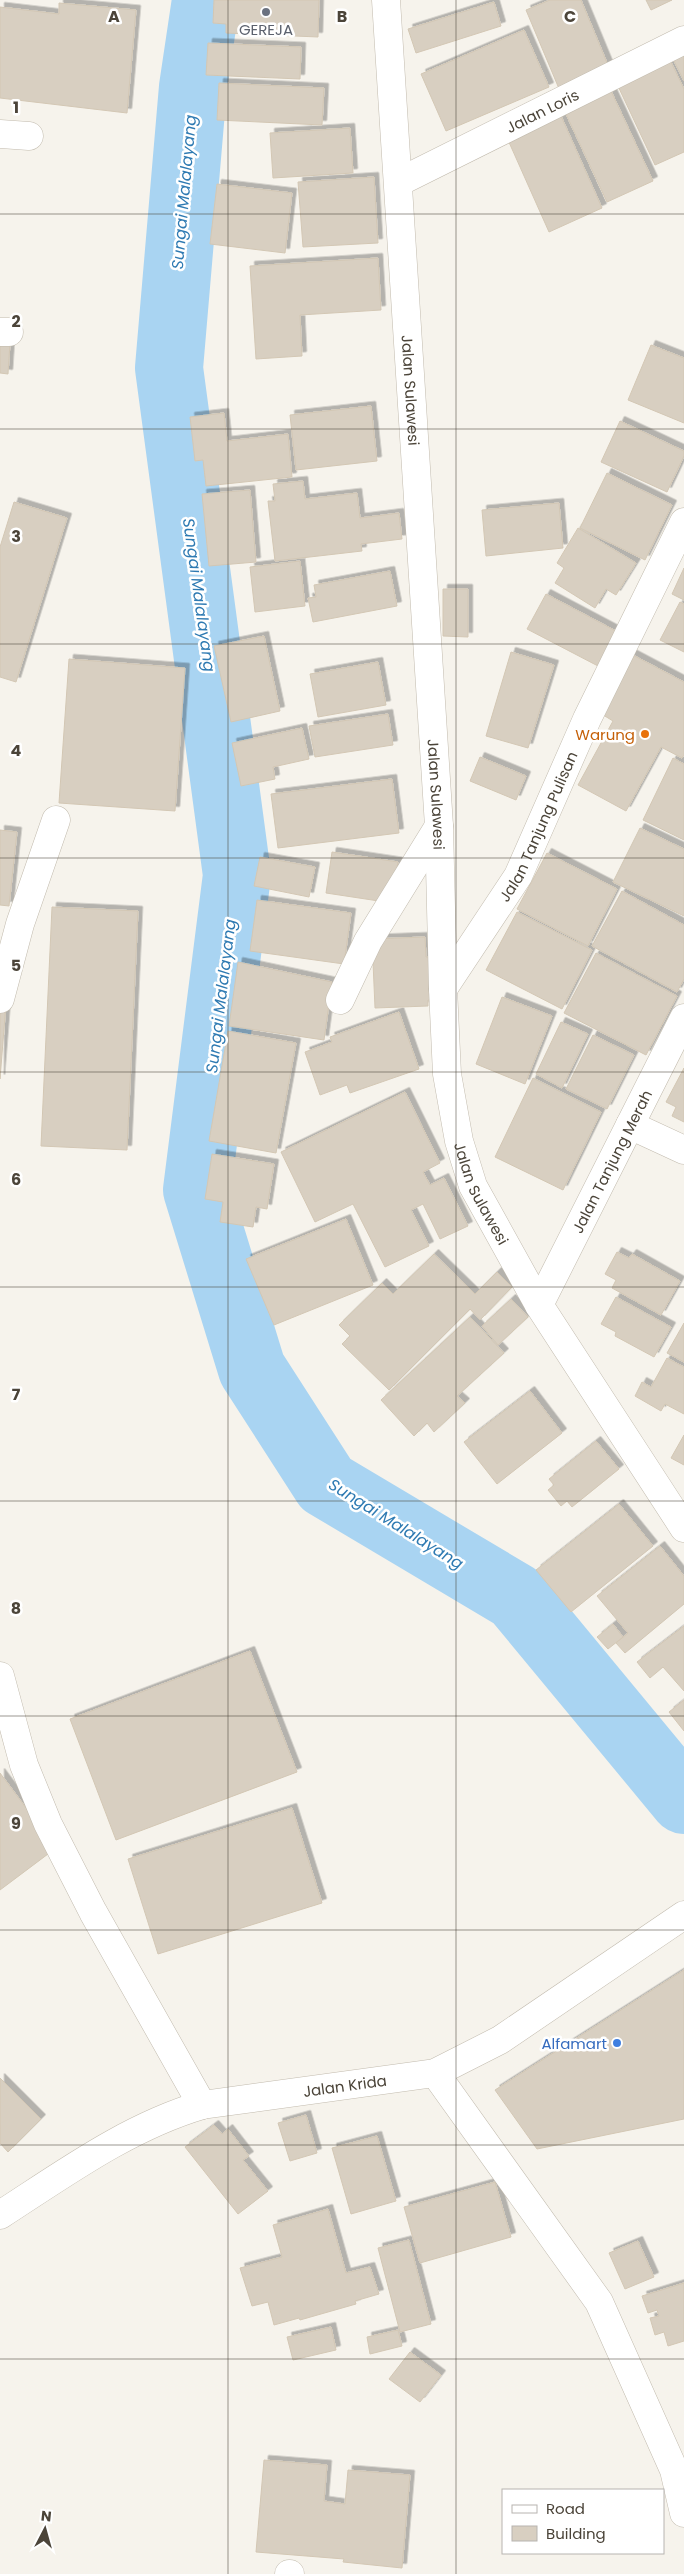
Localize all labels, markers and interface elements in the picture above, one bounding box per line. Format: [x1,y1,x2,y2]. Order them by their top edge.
text: A [108,5,120,28]
text: B [337,5,347,28]
text: C [564,5,576,28]
marker: GEREJA [260,6,272,18]
place label: GEREJA [239,19,293,40]
street label: Jalan Loris [502,84,582,138]
text: 1 [13,96,19,119]
water label: Sungai Malalayang [166,114,202,270]
text: 2 [11,310,21,333]
street label: Jalan Sulawesi [397,334,425,446]
water label: Sungai Malalayang [177,517,221,674]
text: 3 [11,525,21,548]
place label: Warung [575,724,635,745]
marker: Warung [639,728,651,740]
street label: Jalan Sulawesi [423,738,450,850]
text: 4 [11,739,22,762]
street label: Jalan Tanjung Pulisan [493,748,582,906]
water label: Sungai Malalayang [200,917,242,1074]
text: 5 [11,954,21,977]
street label: Jalan Tanjung Merah [567,1086,657,1237]
street label: Jalan Sulawesi [449,1139,514,1248]
text: 6 [11,1168,21,1191]
text: 7 [12,1383,21,1406]
water label: Sungai Malalayang [324,1473,468,1575]
text: 8 [11,1597,21,1620]
text: 9 [11,1812,21,1835]
place label: Alfamart [541,2033,607,2054]
marker: Alfamart [611,2037,623,2049]
street label: Jalan Krida [302,2069,388,2102]
legend [502,2489,664,2554]
text: Road [546,2498,585,2519]
north arrow [20,2504,70,2554]
text: N [40,2506,53,2527]
text: Building [546,2523,606,2544]

